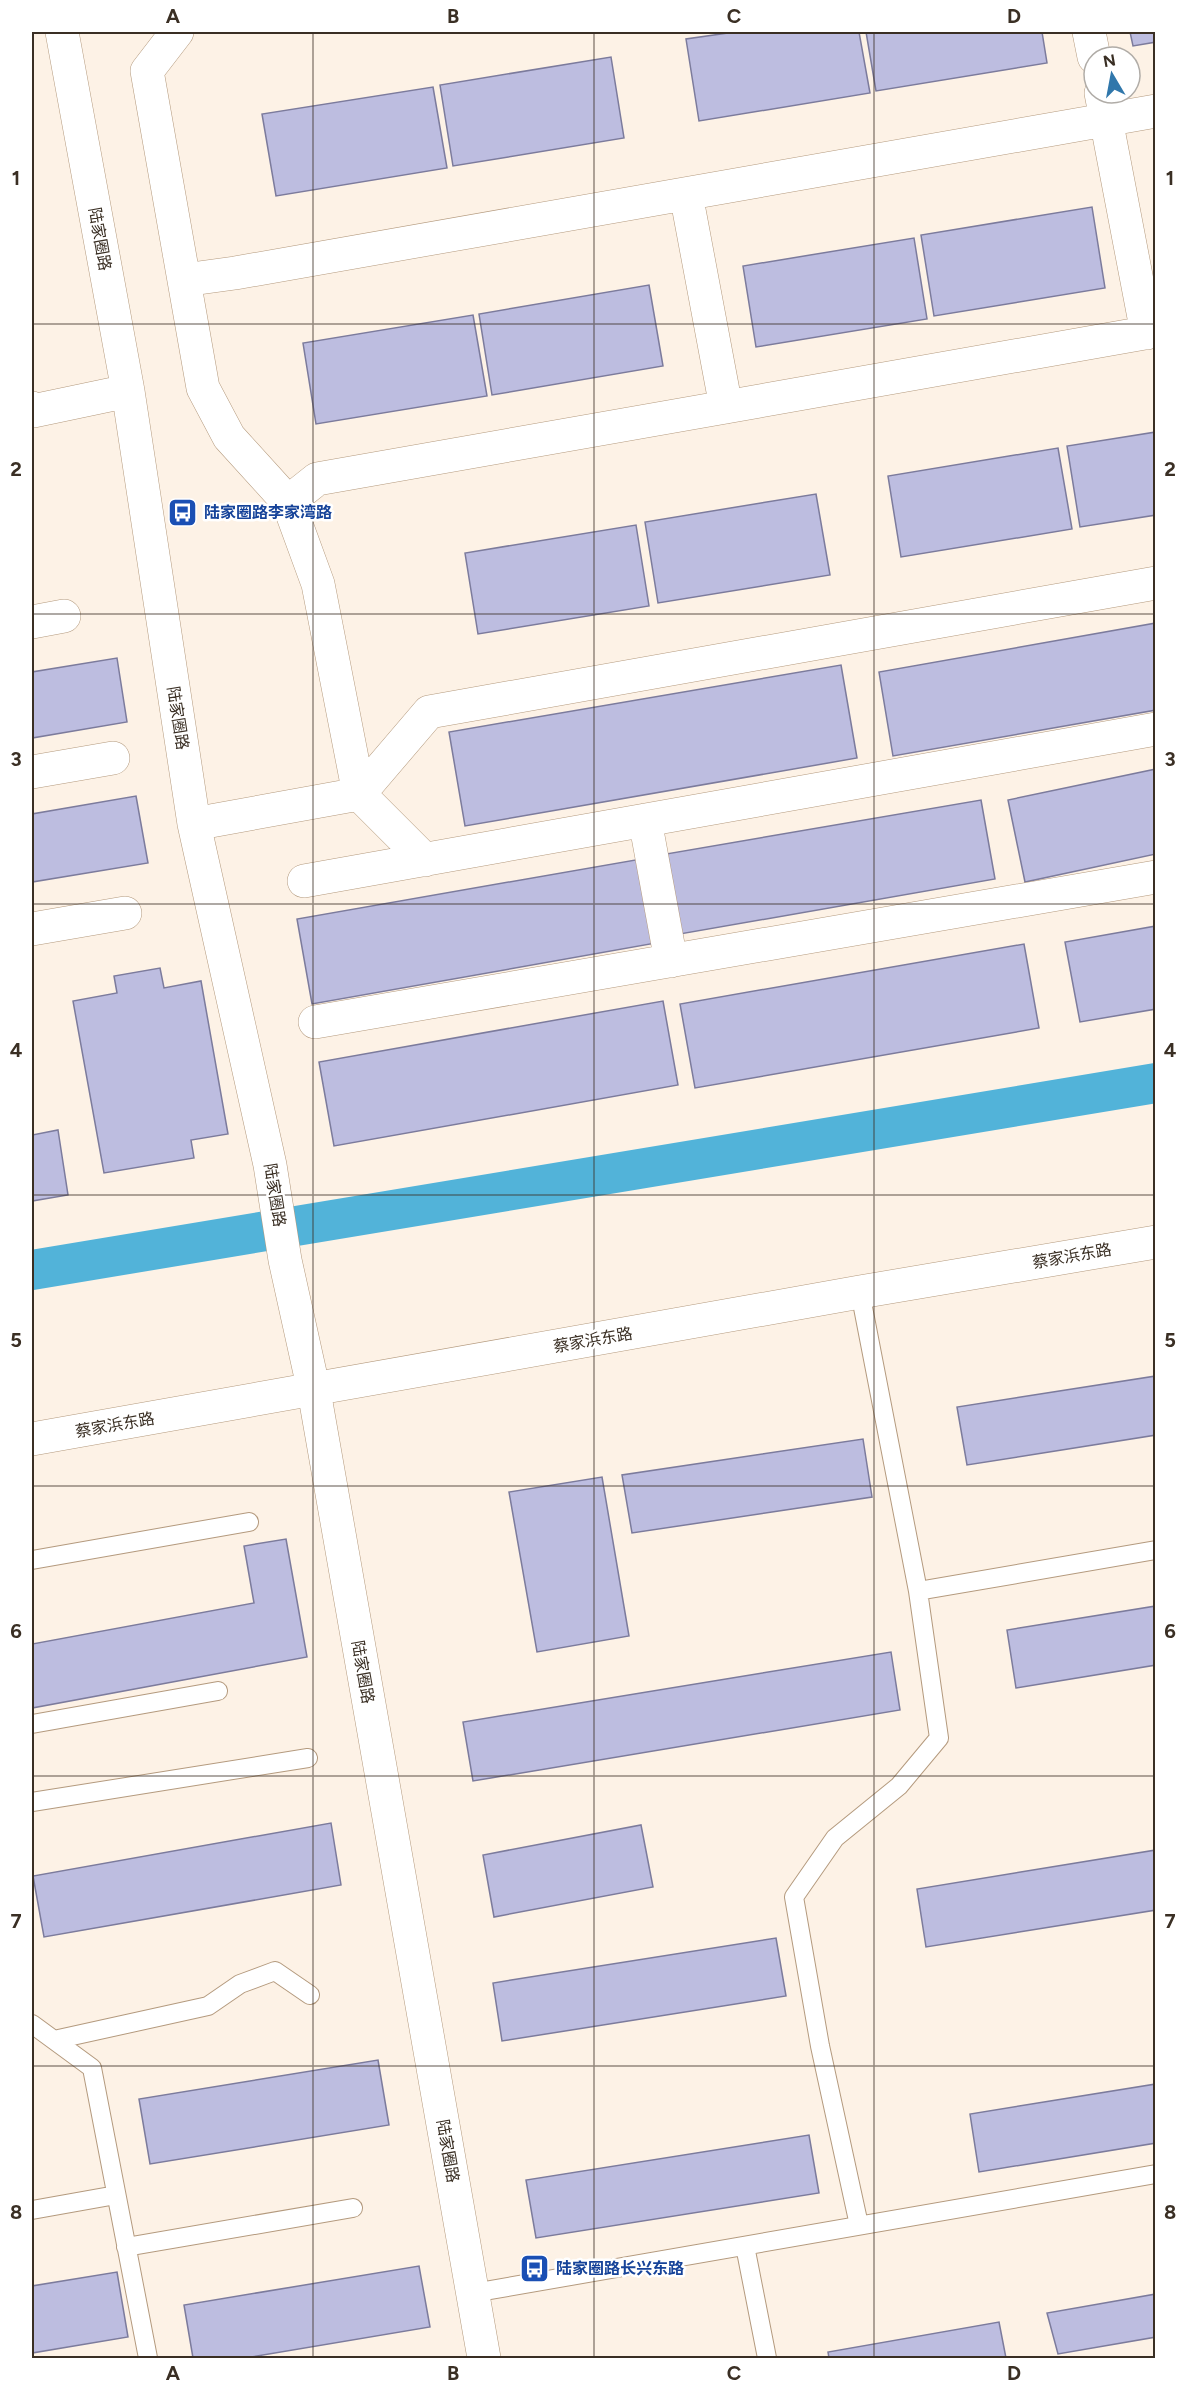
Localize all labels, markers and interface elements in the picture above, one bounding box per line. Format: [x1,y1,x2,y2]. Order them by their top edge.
text: A [166,4,181,28]
text: B [447,4,459,28]
text: C [727,4,741,28]
text: D [1007,4,1021,28]
north arrow [1082,45,1142,105]
text: N [1102,50,1117,71]
text: 1 [12,166,20,190]
text: 1 [1166,166,1174,190]
street label: 陆家圈路 [85,206,115,272]
text: 2 [10,457,22,481]
text: 2 [1164,457,1176,481]
bus stop icon: 陆家圈路李家湾路 [167,496,199,528]
place label: 陆家圈路李家湾路 [204,503,332,522]
street label: 陆家圈路 [164,685,192,751]
text: 3 [10,747,22,771]
text: 3 [1164,747,1176,771]
text: 4 [10,1038,23,1062]
text: 4 [1164,1038,1177,1062]
street label: 陆家圈路 [261,1162,289,1228]
street label: 蔡家浜东路 [1031,1240,1113,1272]
street label: 蔡家浜东路 [552,1324,634,1356]
text: 5 [10,1328,22,1352]
text: 5 [1164,1328,1176,1352]
street label: 蔡家浜东路 [74,1409,156,1441]
text: 6 [10,1619,22,1643]
text: 6 [1164,1619,1176,1643]
street label: 陆家圈路 [348,1639,378,1705]
text: 7 [10,1909,22,1933]
text: 7 [1164,1909,1176,1933]
street label: 陆家圈路 [433,2118,463,2184]
text: 8 [10,2200,22,2224]
text: 8 [1164,2200,1176,2224]
bus stop icon: 陆家圈路长兴东路 [519,2252,551,2284]
place label: 陆家圈路长兴东路 [556,2259,684,2278]
text: A [166,2361,181,2385]
text: B [447,2361,459,2385]
text: C [727,2361,741,2385]
text: D [1007,2361,1021,2385]

